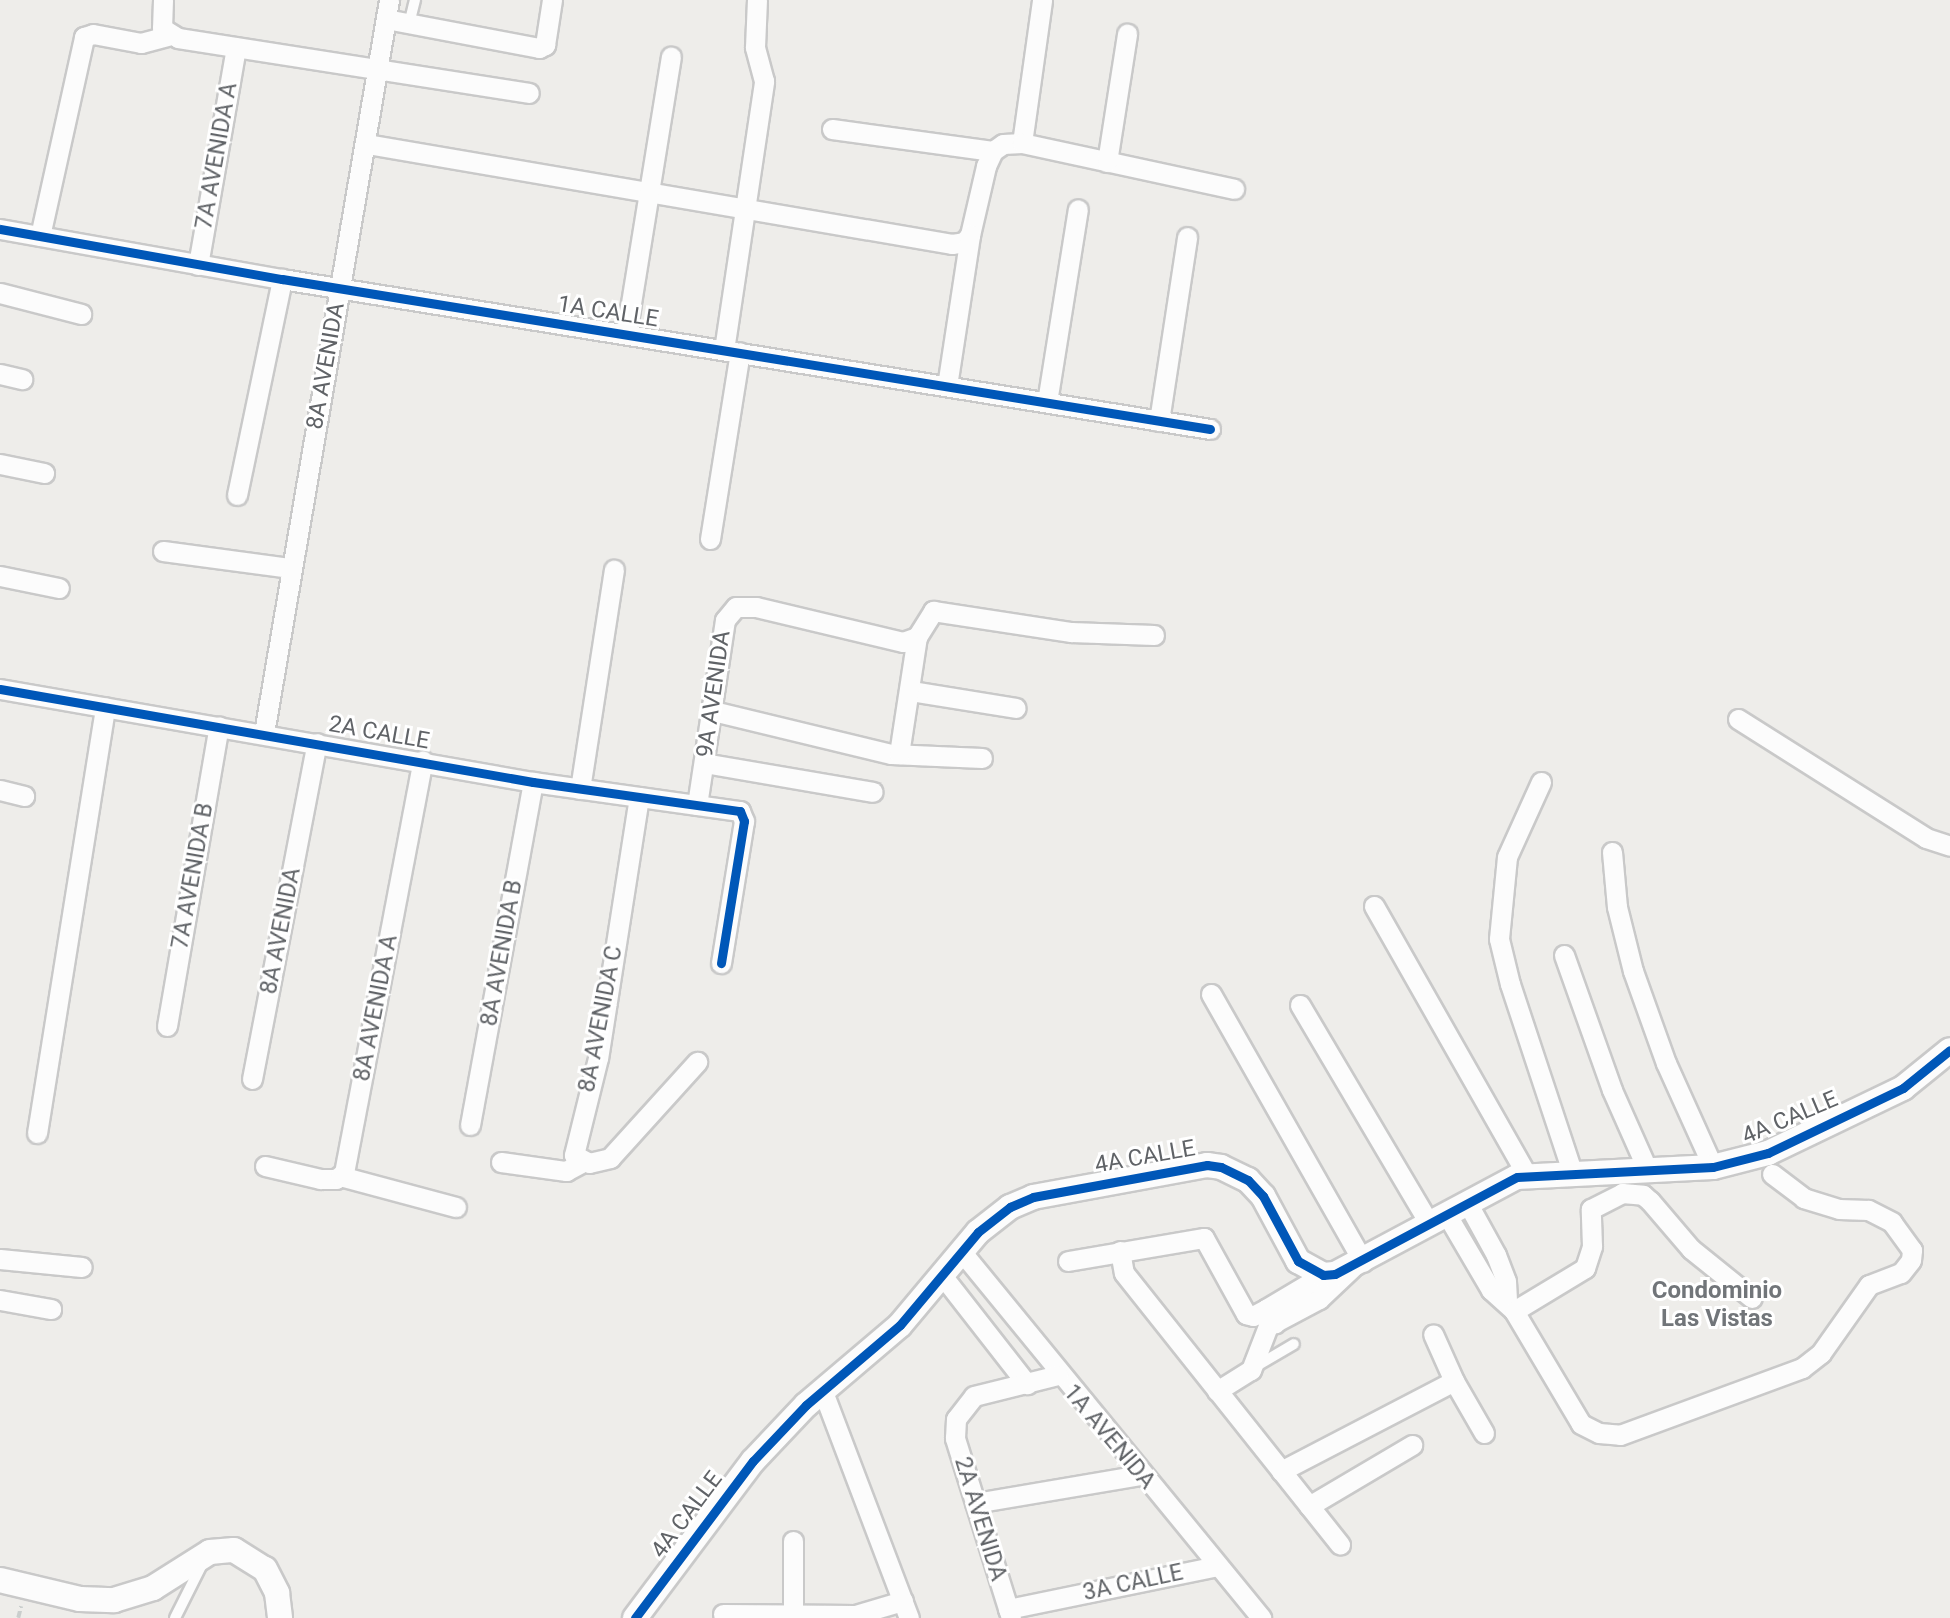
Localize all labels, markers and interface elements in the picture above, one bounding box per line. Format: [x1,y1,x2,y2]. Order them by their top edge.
street label: 7A AVENIDA A [191,80,243,232]
street label: 1A CALLE [556,290,660,334]
street label: 8A AVENIDA [301,301,351,431]
street label: 9A AVENIDA [691,629,737,759]
street label: 2A CALLE [327,711,431,755]
street label: 7A AVENIDA B [167,801,219,951]
street label: 8A AVENIDA [255,866,307,996]
street label: 8A AVENIDA B [476,878,528,1028]
street label: 8A AVENIDA A [348,932,404,1084]
street label: 8A AVENIDA C [573,943,629,1095]
street label: 4A CALLE [1738,1085,1842,1151]
street label: 4A CALLE [1093,1135,1197,1179]
district label: Condominio Las Vistas [1652,1277,1782,1333]
street label: 1A AVENIDA [1057,1379,1161,1495]
street label: 2A AVENIDA [948,1454,1012,1584]
street label: 4A CALLE [645,1466,729,1564]
street label: 3A CALLE [1081,1559,1185,1607]

